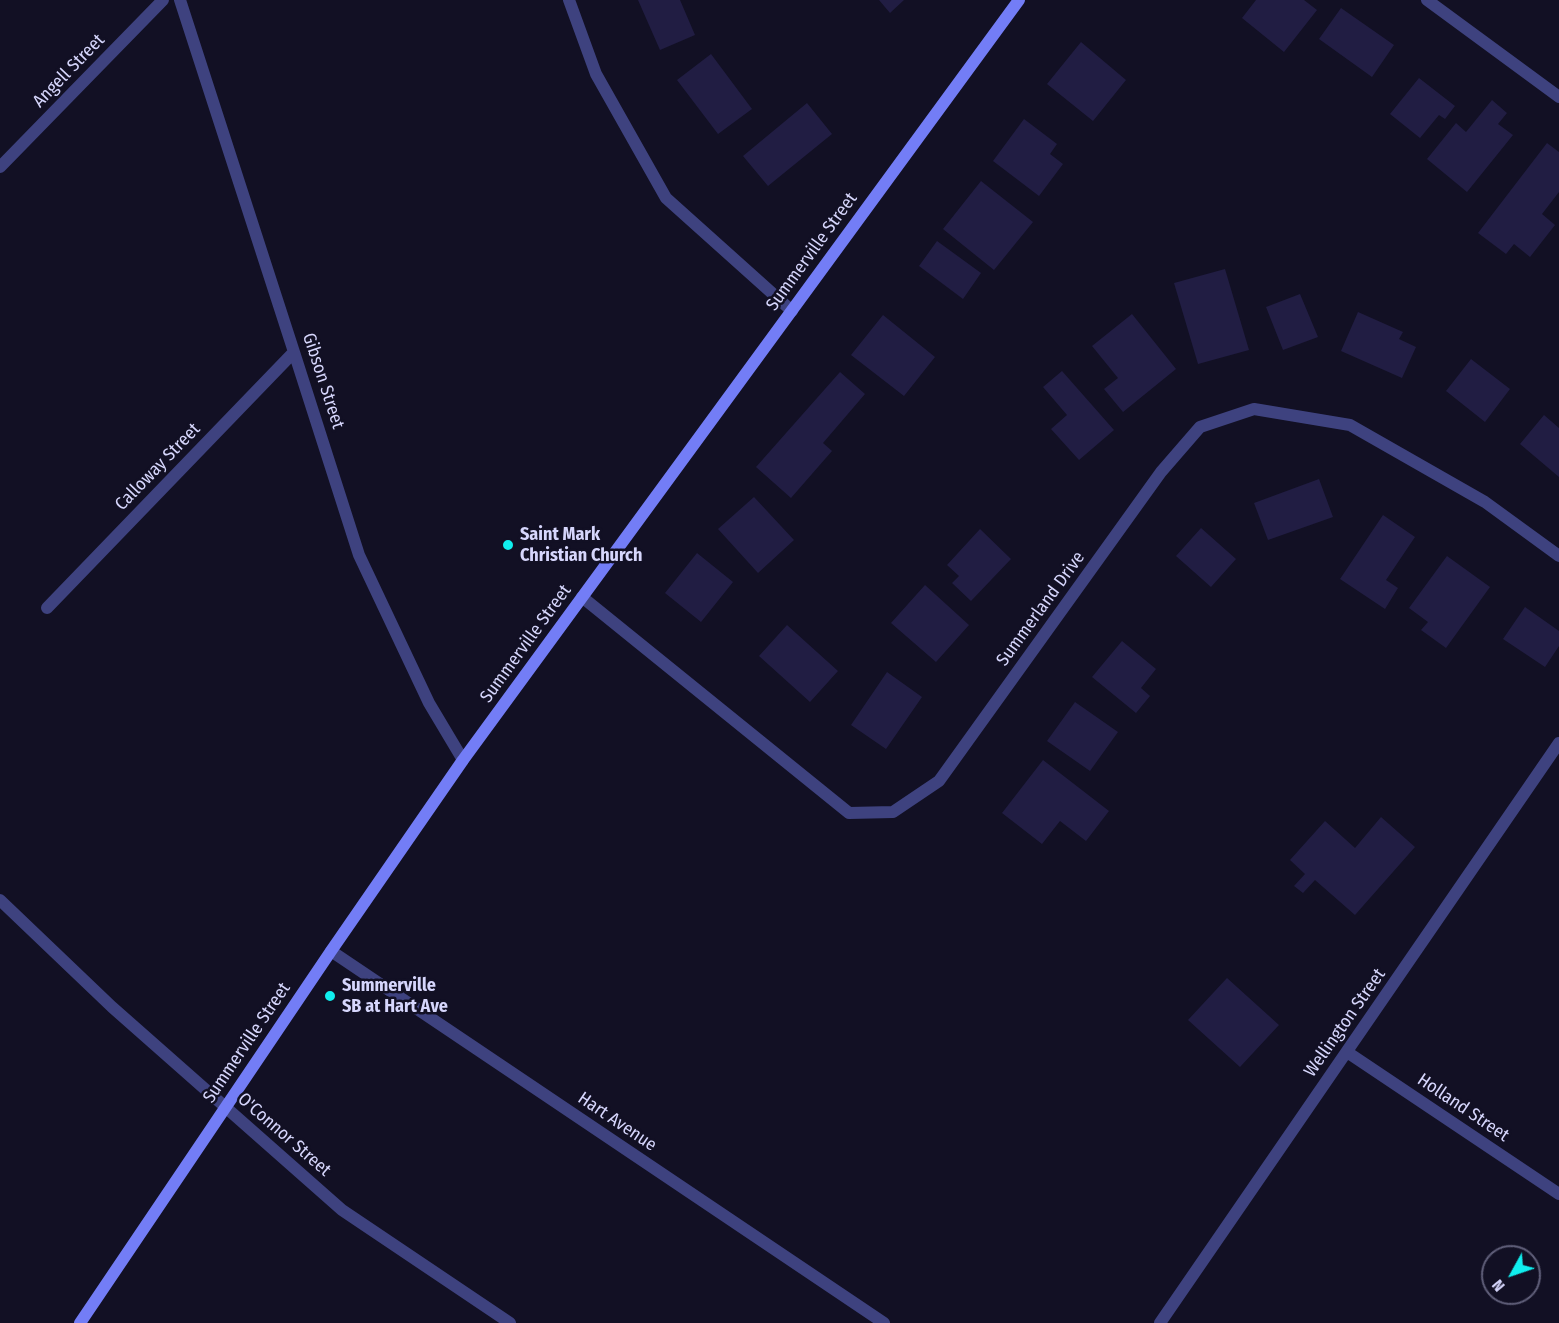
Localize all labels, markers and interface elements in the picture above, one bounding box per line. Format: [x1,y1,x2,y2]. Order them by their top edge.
street label: Angell Street [29,30,109,112]
street label: Summerville Street [762,189,862,315]
street label: Gibson Street [297,330,349,432]
street label: Calloway Street [111,419,205,515]
place label: Saint Mark Christian Church [520,524,642,566]
marker: Saint Mark Christian Church [501,538,515,552]
street label: Summerland Drive [992,548,1090,670]
street label: Summerville Street [476,581,576,707]
street label: Wellington Street [1300,965,1390,1081]
place label: Summerville SB at Hart Ave [342,975,448,1018]
street label: Summerville Street [199,979,295,1107]
marker: Summerville SB at Hart Ave [323,989,337,1003]
street label: Holland Street [1413,1069,1513,1147]
street label: Hart Avenue [574,1088,660,1156]
street label: O'Connor Street [233,1089,335,1181]
north arrow [1481,1245,1541,1305]
text: N [1488,1276,1509,1295]

